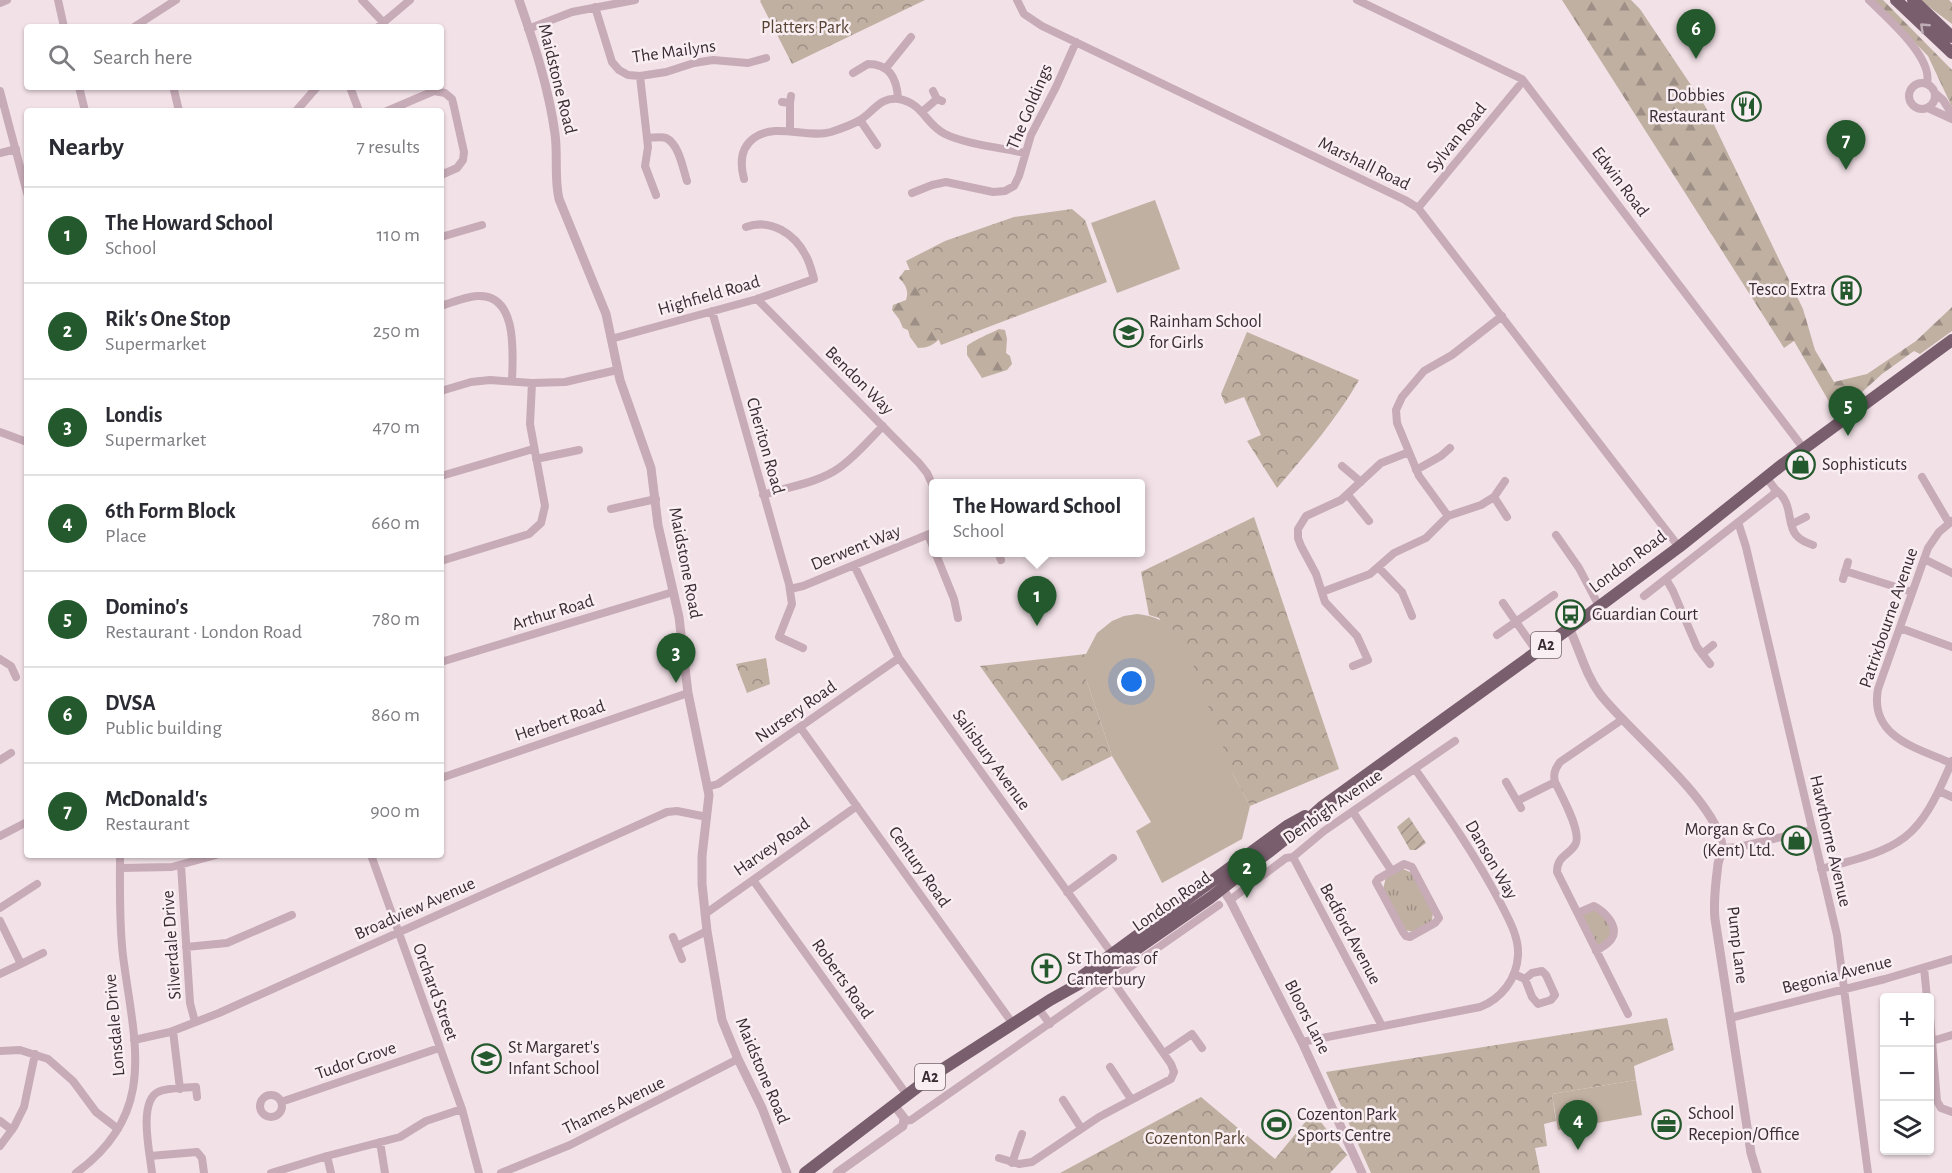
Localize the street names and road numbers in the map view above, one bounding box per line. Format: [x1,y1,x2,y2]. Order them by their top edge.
street label: Maidstone Road [535,22,579,136]
street label: The Mailyns [631,37,717,67]
street label: The Goldings [1004,61,1056,153]
street label: Sylvan Road [1424,100,1490,176]
street label: Marshall Road [1315,134,1413,194]
street label: Edwin Road [1588,144,1652,220]
street label: Highfield Road [656,273,762,319]
street label: Bendon Way [821,343,897,419]
street label: Cheriton Road [743,396,787,496]
street label: Maidstone Road [665,506,705,620]
street label: Derwent Way [809,522,904,574]
street label: London Road [1586,527,1670,597]
street label: Patrixbourne Avenue [1857,546,1921,690]
street label: Arthur Road [510,592,596,634]
road number: A2 [1531,632,1561,658]
street label: Nursery Road [752,678,840,746]
street label: Herbert Road [513,697,607,745]
street label: Salisbury Avenue [949,706,1033,814]
street label: Denbigh Avenue [1280,766,1386,848]
street label: Hawthorne Avenue [1806,773,1854,909]
street label: Harvey Road [731,814,813,880]
street label: Danson Way [1461,818,1521,903]
street label: Century Road [885,823,953,911]
street label: London Road [1129,868,1215,936]
street label: Broadview Avenue [352,874,478,944]
street label: Bedford Avenue [1316,881,1384,987]
street label: Silverdale Drive [159,890,185,1000]
street label: Pump Lane [1723,905,1751,985]
street label: Roberts Road [808,936,876,1022]
street label: Orchard Street [409,941,461,1043]
street label: Begonia Avenue [1780,953,1894,997]
street label: Lonsdale Drive [102,973,128,1077]
street label: Bloors Lane [1281,977,1333,1057]
street label: Maidstone Road [732,1015,792,1127]
street label: Tudor Grove [313,1039,399,1083]
road number: A2 [915,1064,945,1090]
street label: Thames Avenue [560,1074,668,1138]

